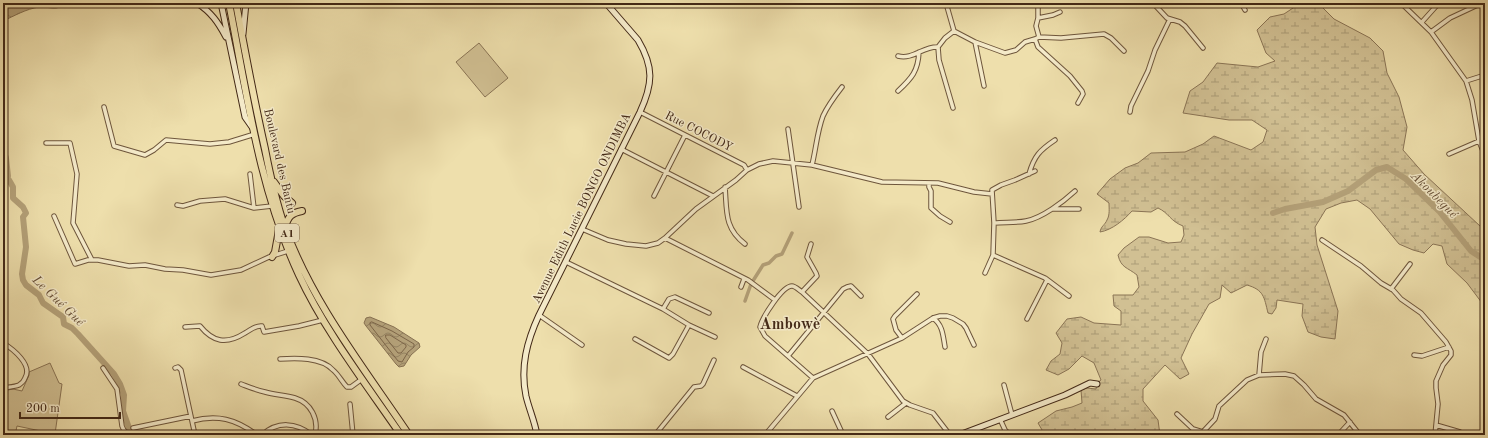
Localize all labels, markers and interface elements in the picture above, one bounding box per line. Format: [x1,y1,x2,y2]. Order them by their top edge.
street label: Boulevard des Bantu [261,108,297,216]
street label: Rue COCODY [663,110,735,154]
street label: Avenue Edith Lucie BONGO ONDIMBA [530,111,633,306]
water label: Akoubegué [1407,169,1461,222]
road number: A1 [275,224,299,242]
water label: Le Gué Gué [29,273,87,330]
district label: Ambowè [760,317,820,333]
scale bar [20,394,120,420]
text: 200 m [26,403,60,415]

